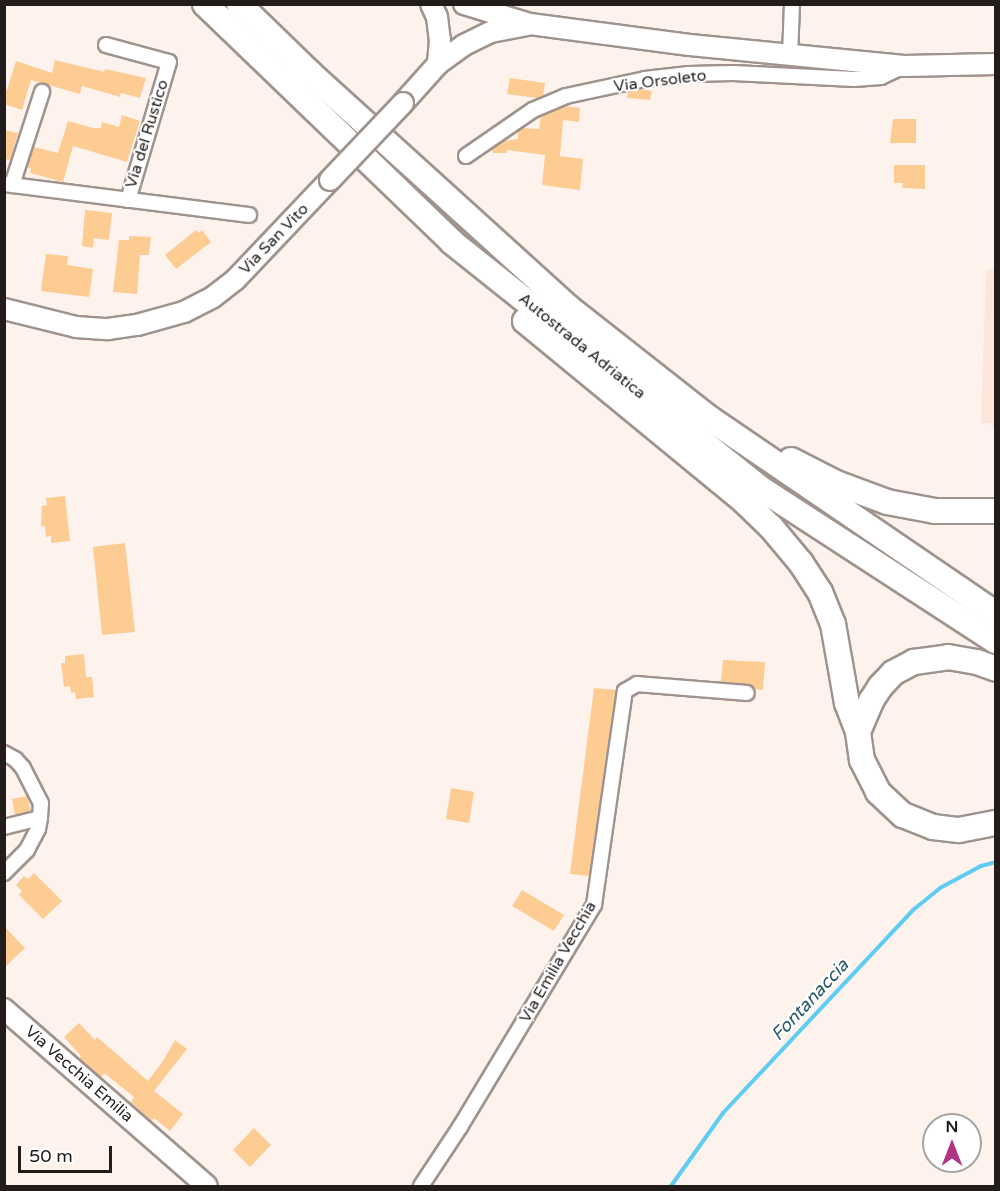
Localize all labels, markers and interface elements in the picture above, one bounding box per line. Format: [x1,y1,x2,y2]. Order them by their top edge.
street label: Via Orsoleto [613,66,707,96]
street label: Via del Rustico [121,77,173,191]
street label: Via San Vito [235,199,313,279]
street label: Autostrada Adriatica [515,289,649,403]
street label: Via Emilia Vecchia [515,898,601,1026]
water label: Fontanaccia [767,955,853,1045]
street label: Via Vecchia Emilia [21,1022,137,1126]
north arrow [922,1113,982,1173]
text: N [946,1117,958,1137]
scale bar [21,1134,116,1172]
text: 50 m [29,1145,73,1167]

